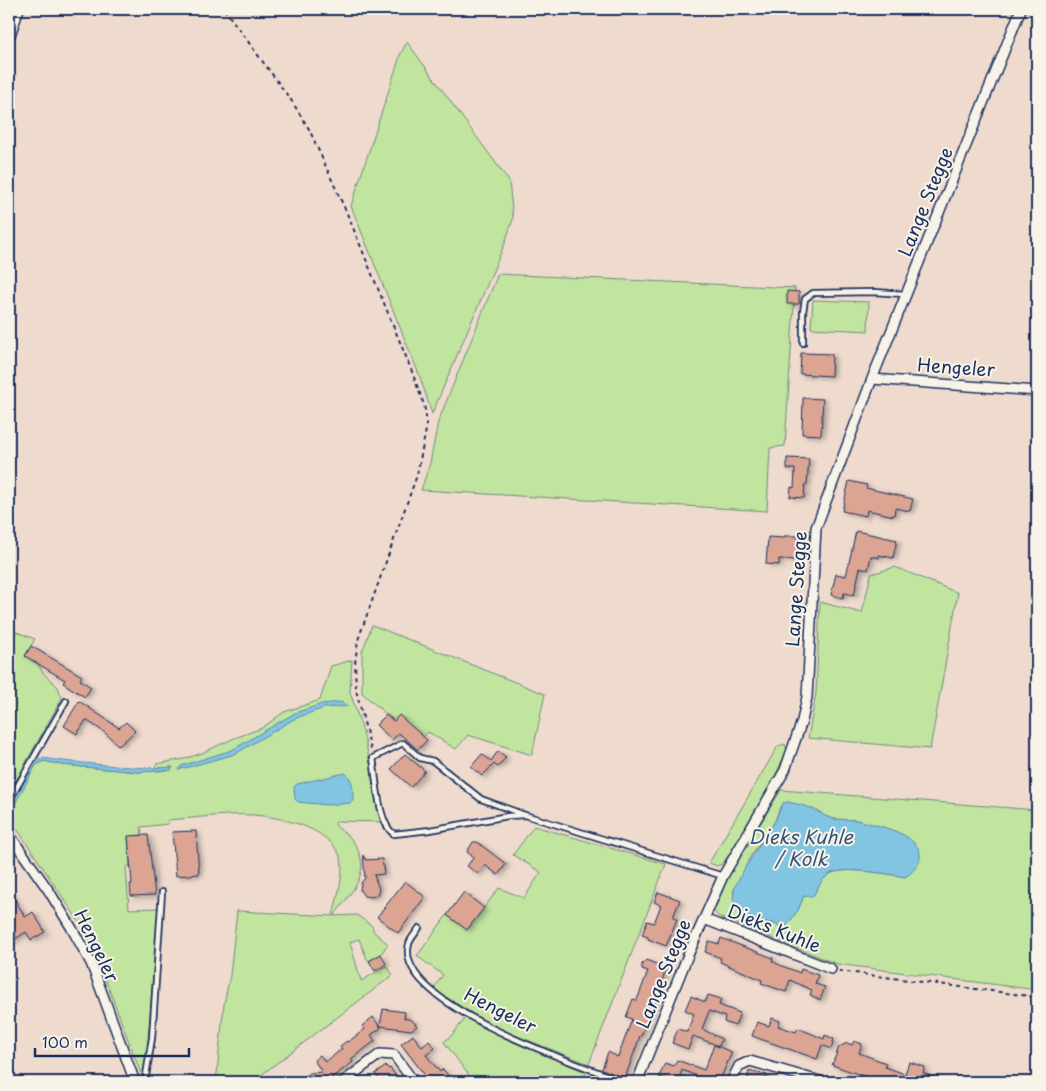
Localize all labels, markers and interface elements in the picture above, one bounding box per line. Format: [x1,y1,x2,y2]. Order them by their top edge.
street label: Lange Stegge [890,143,959,260]
street label: Hengeler [916,350,997,383]
street label: Lange Stegge [778,530,813,648]
water label: Dieks Kuhle / Kolk [749,822,854,872]
street label: Dieks Kuhle [724,897,825,959]
street label: Hengeler [68,904,127,987]
street label: Lange Stegge [628,915,697,1032]
street label: Hengeler [460,980,542,1040]
scale bar [35,1026,189,1058]
text: 100 m [42,1030,88,1053]

